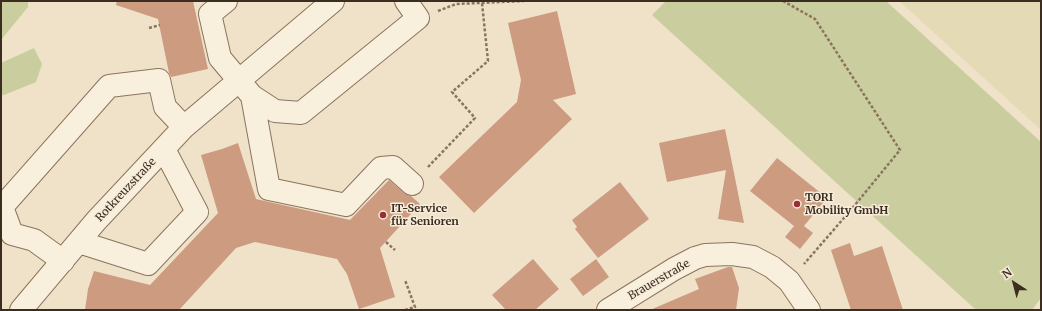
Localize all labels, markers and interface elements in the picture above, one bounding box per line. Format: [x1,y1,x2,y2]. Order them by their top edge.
street label: Rotkreuzstraße [93,155,159,225]
place label: TORI Mobility GmbH [805,191,888,217]
marker: TORI Mobility GmbH [792,199,802,209]
place label: IT-Service für Senioren [391,202,459,228]
marker: IT-Service für Senioren [378,210,388,220]
street label: Brauerstraße [626,257,692,303]
north arrow [994,263,1034,303]
text: N [999,265,1015,282]

